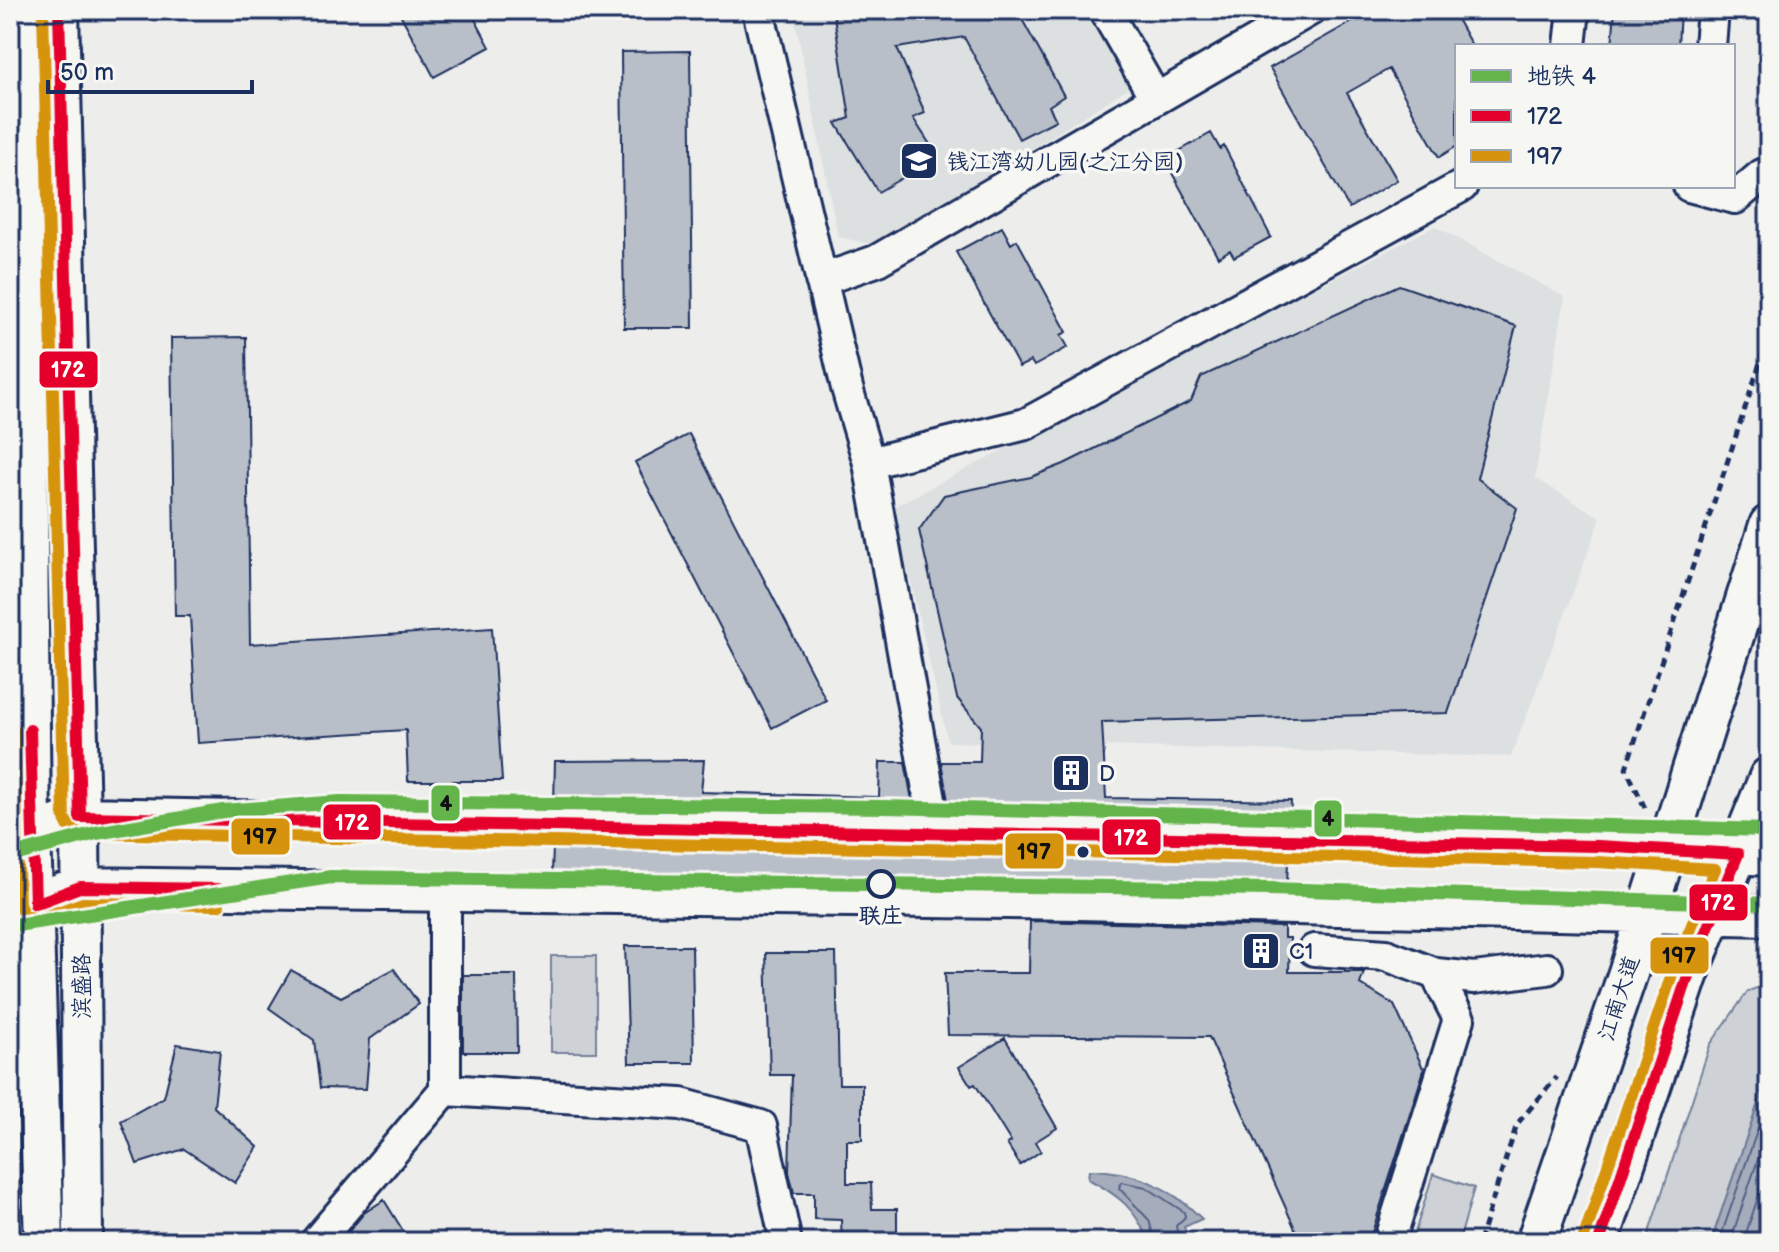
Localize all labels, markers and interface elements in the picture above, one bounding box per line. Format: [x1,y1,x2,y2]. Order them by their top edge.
scale bar [48,44,252,94]
legend [1455,44,1735,188]
text: 50 m [60,58,114,87]
text: 地铁 4 [1527,62,1596,91]
text: 172 [1527,102,1562,131]
school or university icon: 钱江湾幼儿园(之江分园) [898,140,940,182]
text: 197 [1527,142,1562,171]
place label: 钱江湾幼儿园(之江分园) [947,149,1183,176]
line badge: 172 [38,350,99,389]
text: 172 [51,357,85,384]
building icon: D [1050,752,1092,794]
place label: D [1099,761,1115,788]
line badge: 4 [430,784,461,822]
text: 4 [440,791,453,818]
line badge: 4 [1313,799,1343,838]
line badge: 172 [322,803,382,841]
text: 4 [1322,806,1335,833]
text: 172 [335,810,369,837]
line badge: 197 [230,817,291,856]
line badge: 172 [1101,818,1162,856]
text: 197 [243,824,277,851]
text: 172 [1114,825,1148,852]
line badge: 197 [1004,832,1065,870]
text: 197 [1017,839,1051,866]
unlabelled marker [1075,844,1091,860]
marker: 联庄 [867,870,895,898]
line badge: 172 [1688,883,1749,922]
text: 172 [1701,890,1735,917]
place label: 联庄 [859,903,903,930]
building icon: C1 [1240,930,1282,972]
line badge: 197 [1649,936,1710,975]
place label: C1 [1289,939,1313,966]
text: 197 [1662,943,1696,970]
street label: 江南大道 [1593,952,1646,1044]
street label: 滨盛路 [69,953,96,1019]

